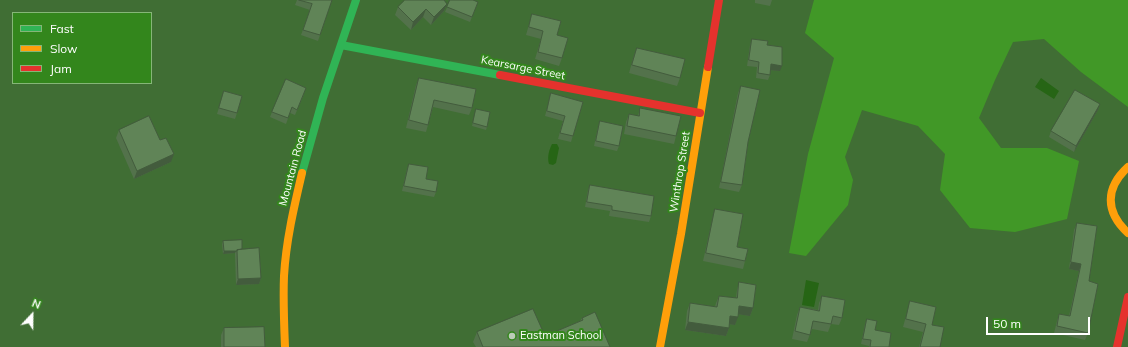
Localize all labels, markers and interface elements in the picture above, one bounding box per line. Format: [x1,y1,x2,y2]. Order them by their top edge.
legend [12,12,152,84]
text: Fast [50,21,74,36]
text: Slow [50,41,78,56]
street label: Kearsarge Street [480,53,566,83]
text: Jam [50,61,72,76]
street label: Mountain Road [277,129,309,207]
street label: Winthrop Street [667,131,693,213]
north arrow [12,295,52,335]
text: N [30,296,43,312]
scale bar [988,309,1092,335]
text: 50 m [993,316,1021,331]
place label: Eastman School [520,329,602,343]
marker: Eastman School [507,331,517,341]

